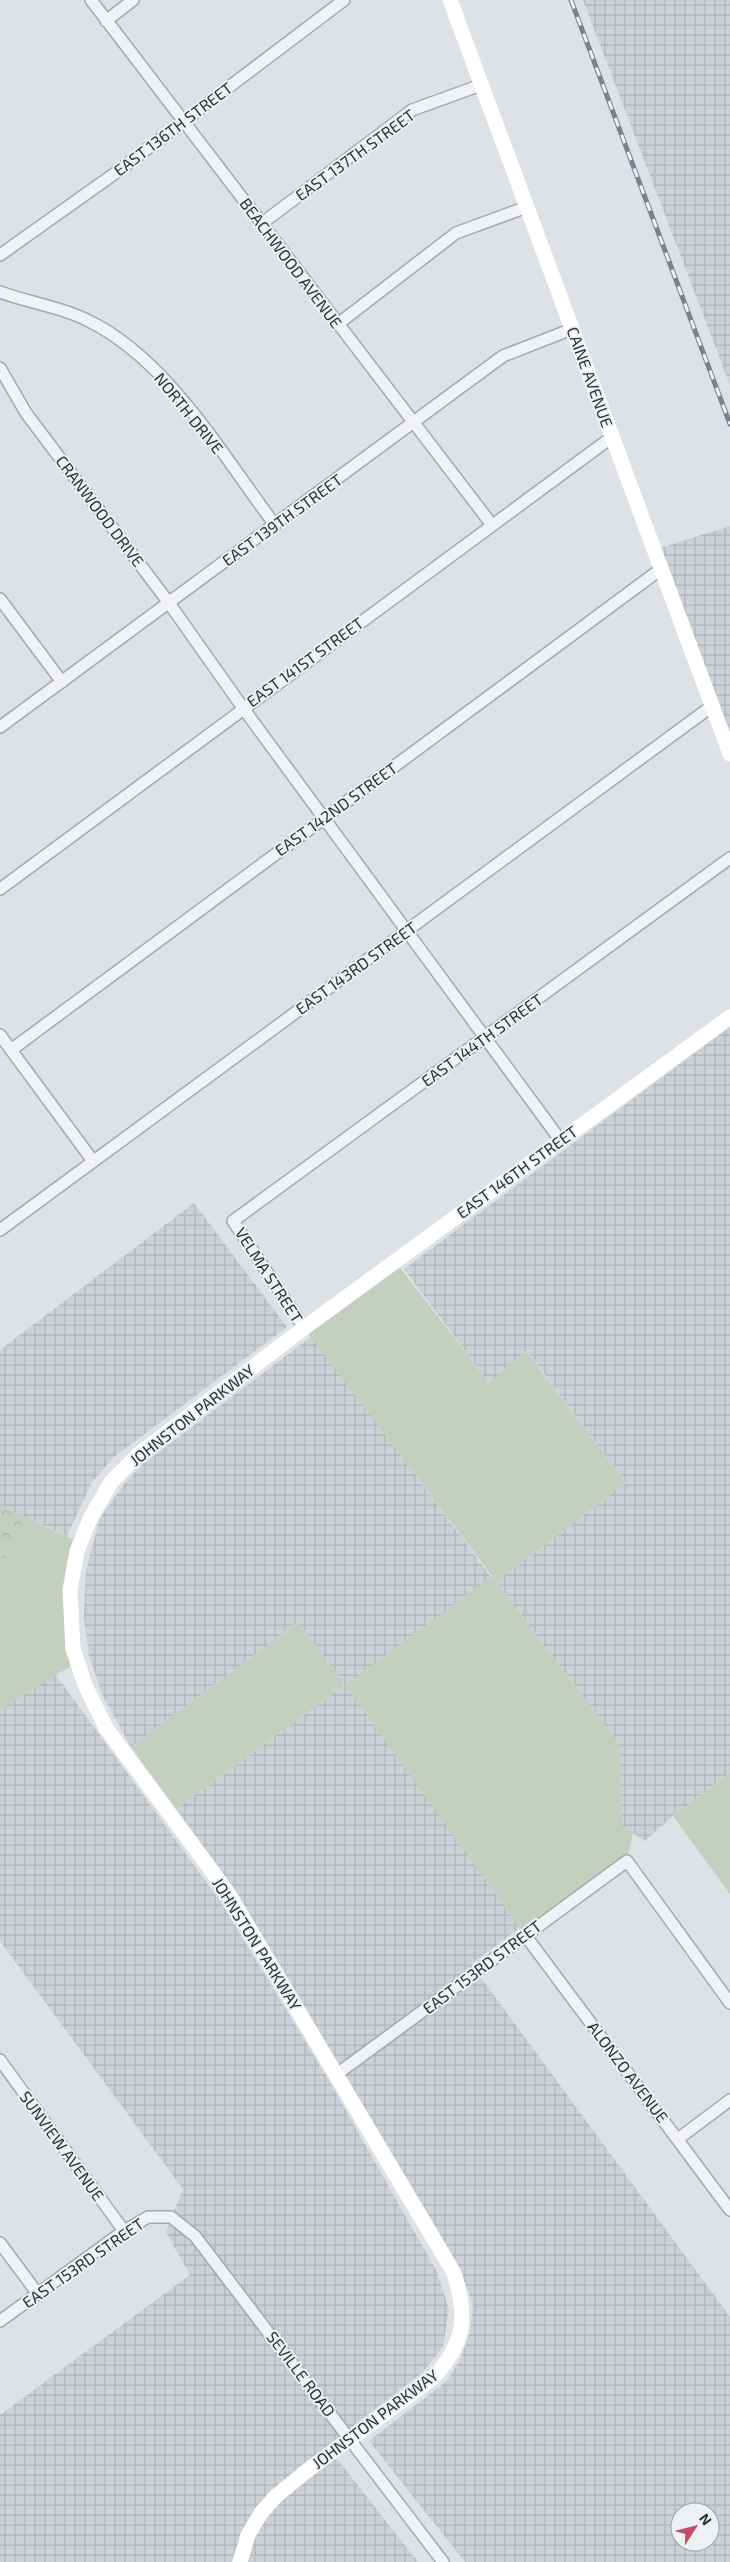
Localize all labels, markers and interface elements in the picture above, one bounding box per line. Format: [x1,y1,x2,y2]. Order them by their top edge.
street label: EAST 136TH STREET [110,78,236,179]
street label: EAST 137TH STREET [291,105,418,204]
street label: BEACHWOOD AVENUE [236,194,347,332]
street label: CAINE AVENUE [563,324,617,430]
street label: NORTH DRIVE [151,368,228,457]
street label: CRANWOOD DRIVE [52,451,148,570]
street label: EAST 139TH STREET [218,470,345,570]
street label: EAST 141ST STREET [243,613,367,710]
street label: EAST 142ND STREET [271,758,401,859]
street label: EAST 143RD STREET [291,917,420,1018]
street label: EAST 144TH STREET [417,989,546,1090]
street label: EAST 146TH STREET [453,1121,581,1222]
street label: VELMA STREET [232,1224,307,1326]
street label: JOHNSTON PARKWAY [126,1360,258,1469]
street label: JOHNSTON PARKWAY [209,1874,306,2014]
street label: EAST 153RD STREET [419,1916,545,2017]
street label: ALONZO AVENUE [584,2017,673,2126]
street label: SUNVIEW AVENUE [16,2087,109,2204]
street label: EAST 153RD STREET [18,2214,147,2312]
street label: SEVILLE ROAD [263,2327,340,2420]
street label: JOHNSTON PARKWAY [308,2365,441,2472]
north arrow [670,2502,720,2552]
text: N [696,2510,716,2528]

